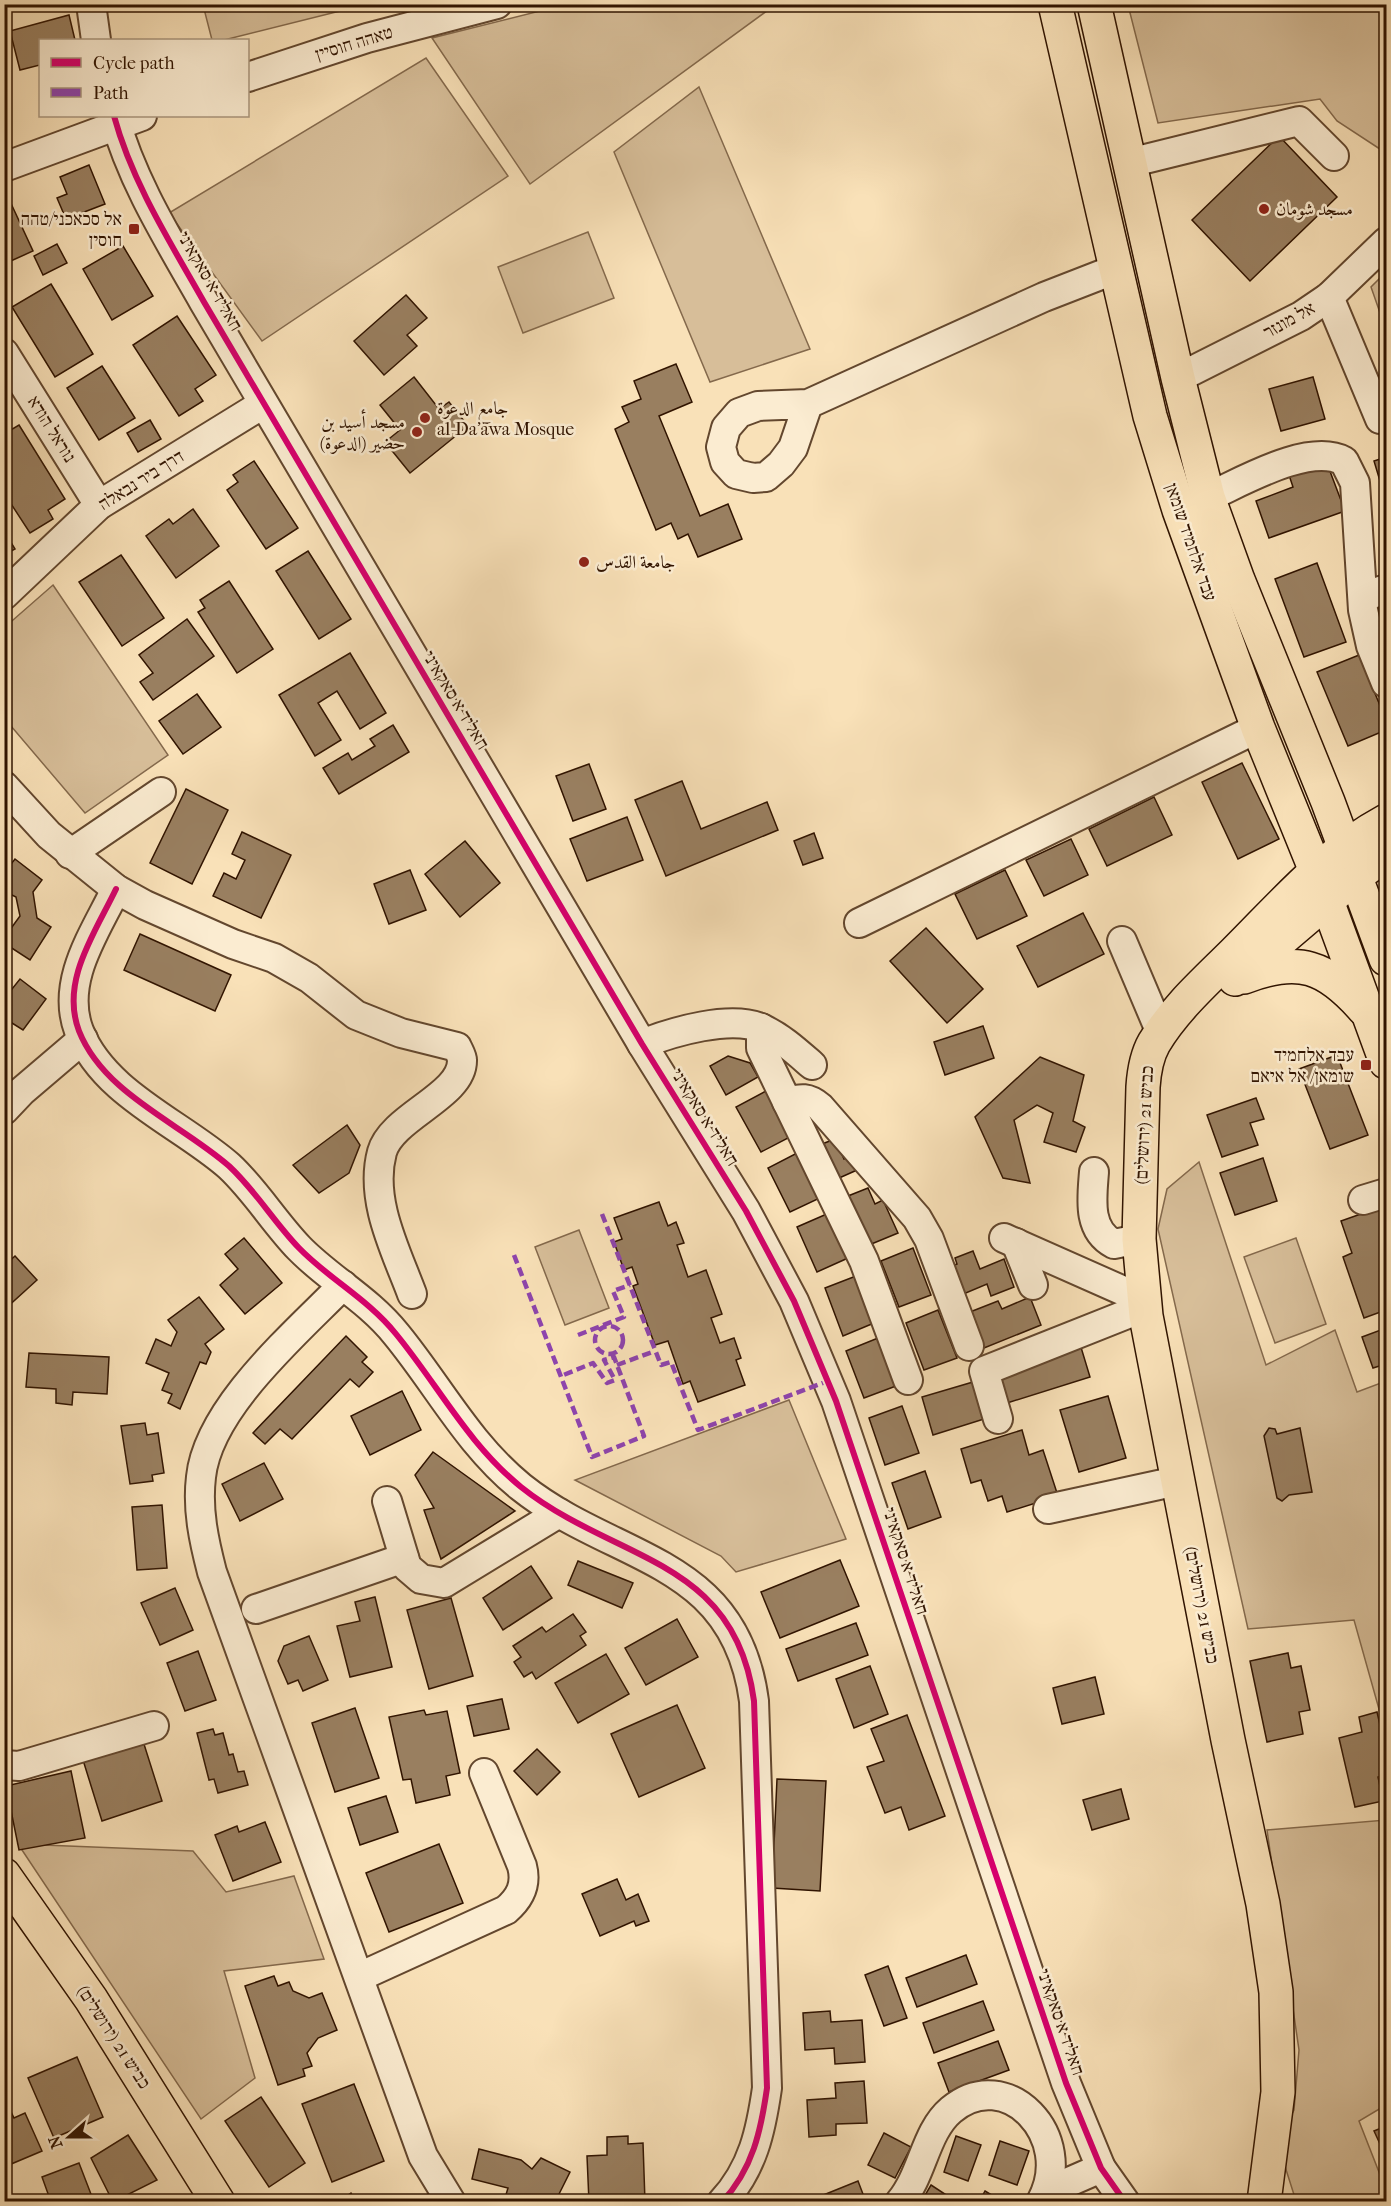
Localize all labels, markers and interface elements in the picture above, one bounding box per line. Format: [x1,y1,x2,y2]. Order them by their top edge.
street label: טאהה חוסיין [313,22,395,65]
legend [39,39,249,117]
text: Cycle path [93,53,174,74]
text: Path [93,83,129,104]
place label: مسجد شومان [1276,199,1353,220]
marker: مسجد شومان [1257,202,1271,216]
place label: אל סכאכני/טהה חוסין [20,209,122,251]
marker: אל סכאכני/טהה חוסין [127,222,141,236]
street label: חאליד א סאקאיני [173,228,247,335]
street label: אל מונזר [1260,298,1319,343]
street label: נוראל הודא [23,392,80,466]
place label: جامع الدعوة al-Da'awa Mosque [437,398,574,440]
place label: مسجد أسيد بن حضير (الدعوة) [320,409,405,454]
marker: جامع الدعوة al-Da'awa Mosque [418,411,432,425]
marker: مسجد أسيد بن حضير (الدعوة) [410,425,424,439]
street label: דרך ביר נבאלה [94,446,188,515]
street label: עבד אלחמיד שומאן [1161,481,1221,604]
place label: جامعة القدس [596,552,676,573]
marker: جامعة القدس [577,555,591,569]
street label: חאליד א סאקאיני [418,647,493,753]
place label: עבד אלחמיד שומאן/ אל איאם [1251,1045,1354,1087]
marker: עבד אלחמיד שומאן/ אל איאם [1359,1058,1373,1072]
street label: חאליד א סאקאיני [666,1064,743,1170]
street label: כביש 21 (ירושלים) [1131,1065,1158,1185]
street label: חאליד א סאקאיני [878,1505,933,1617]
street label: כביש 21 (ירושלים) [1180,1545,1223,1666]
street label: חאליד א סאקאיני [1032,1966,1089,2078]
street label: כביש 21 (ירושלים) [72,1982,155,2093]
north arrow [39,2107,99,2167]
text: N [44,2132,67,2151]

